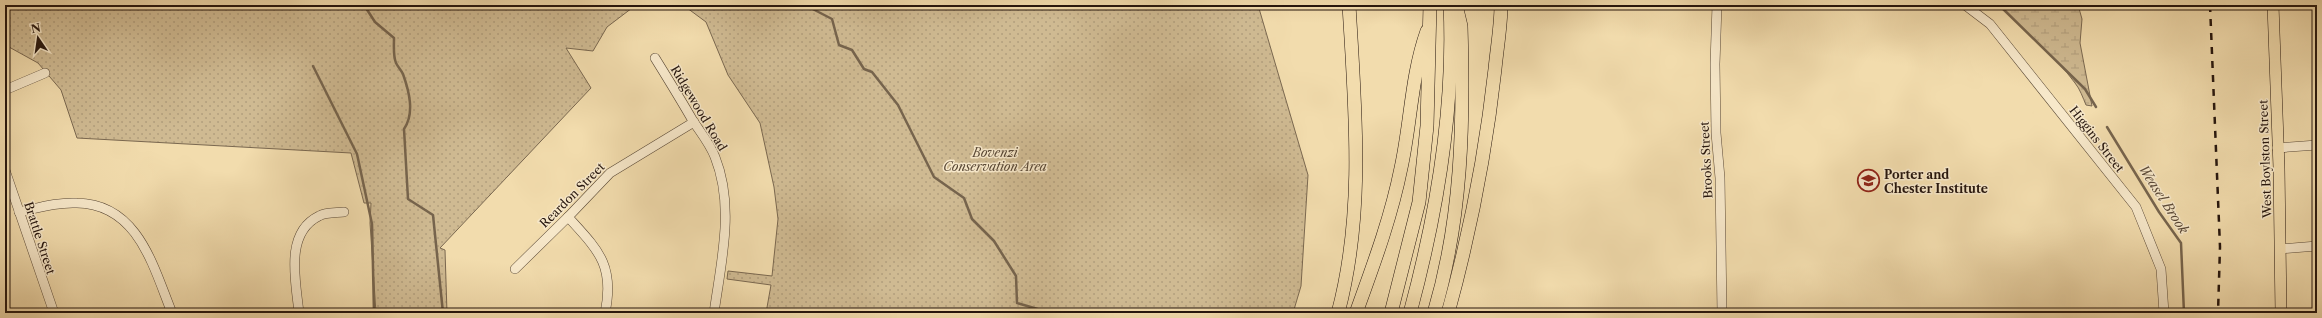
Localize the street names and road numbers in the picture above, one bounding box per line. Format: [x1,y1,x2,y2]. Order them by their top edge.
street label: Ridgewood Road [668,63,731,154]
street label: West Boylston Street [2255,99,2275,219]
street label: Higgins Street [2066,103,2128,176]
street label: Brooks Street [1696,120,1716,199]
street label: Reardon Street [536,159,608,231]
street label: Brattle Street [21,200,59,277]

